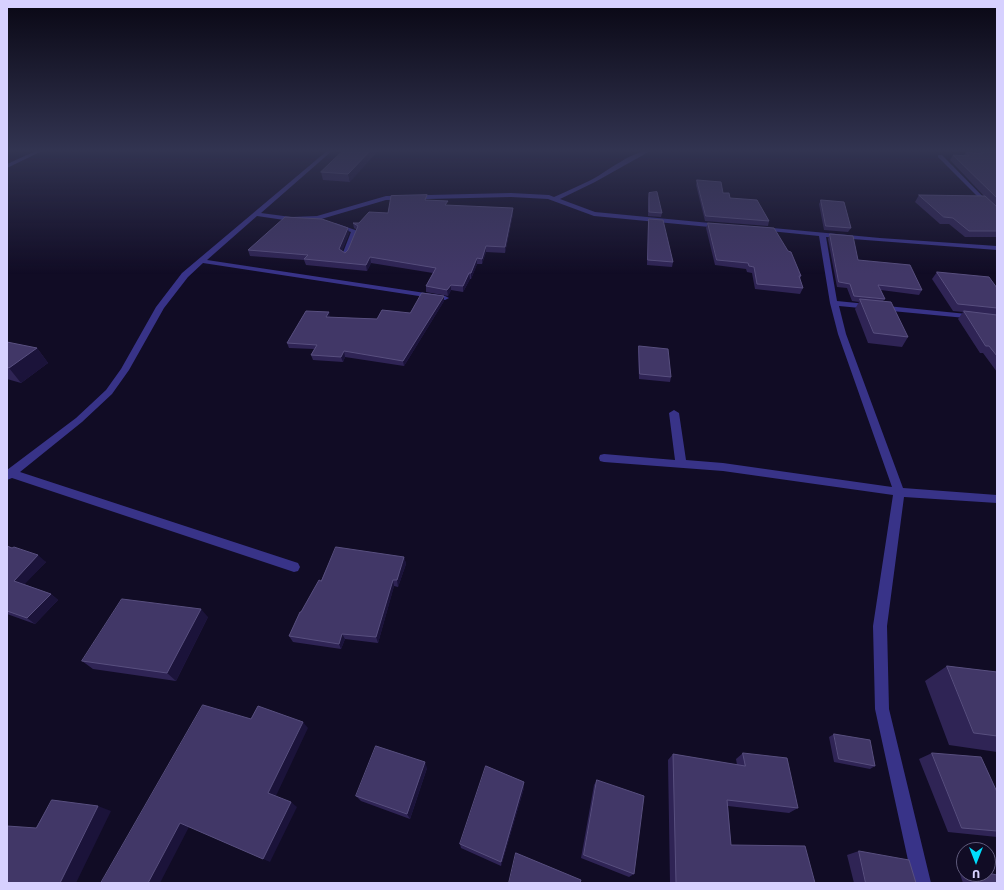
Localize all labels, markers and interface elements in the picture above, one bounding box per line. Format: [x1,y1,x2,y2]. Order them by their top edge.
north arrow [956,842,996,882]
text: U [972,867,980,880]

